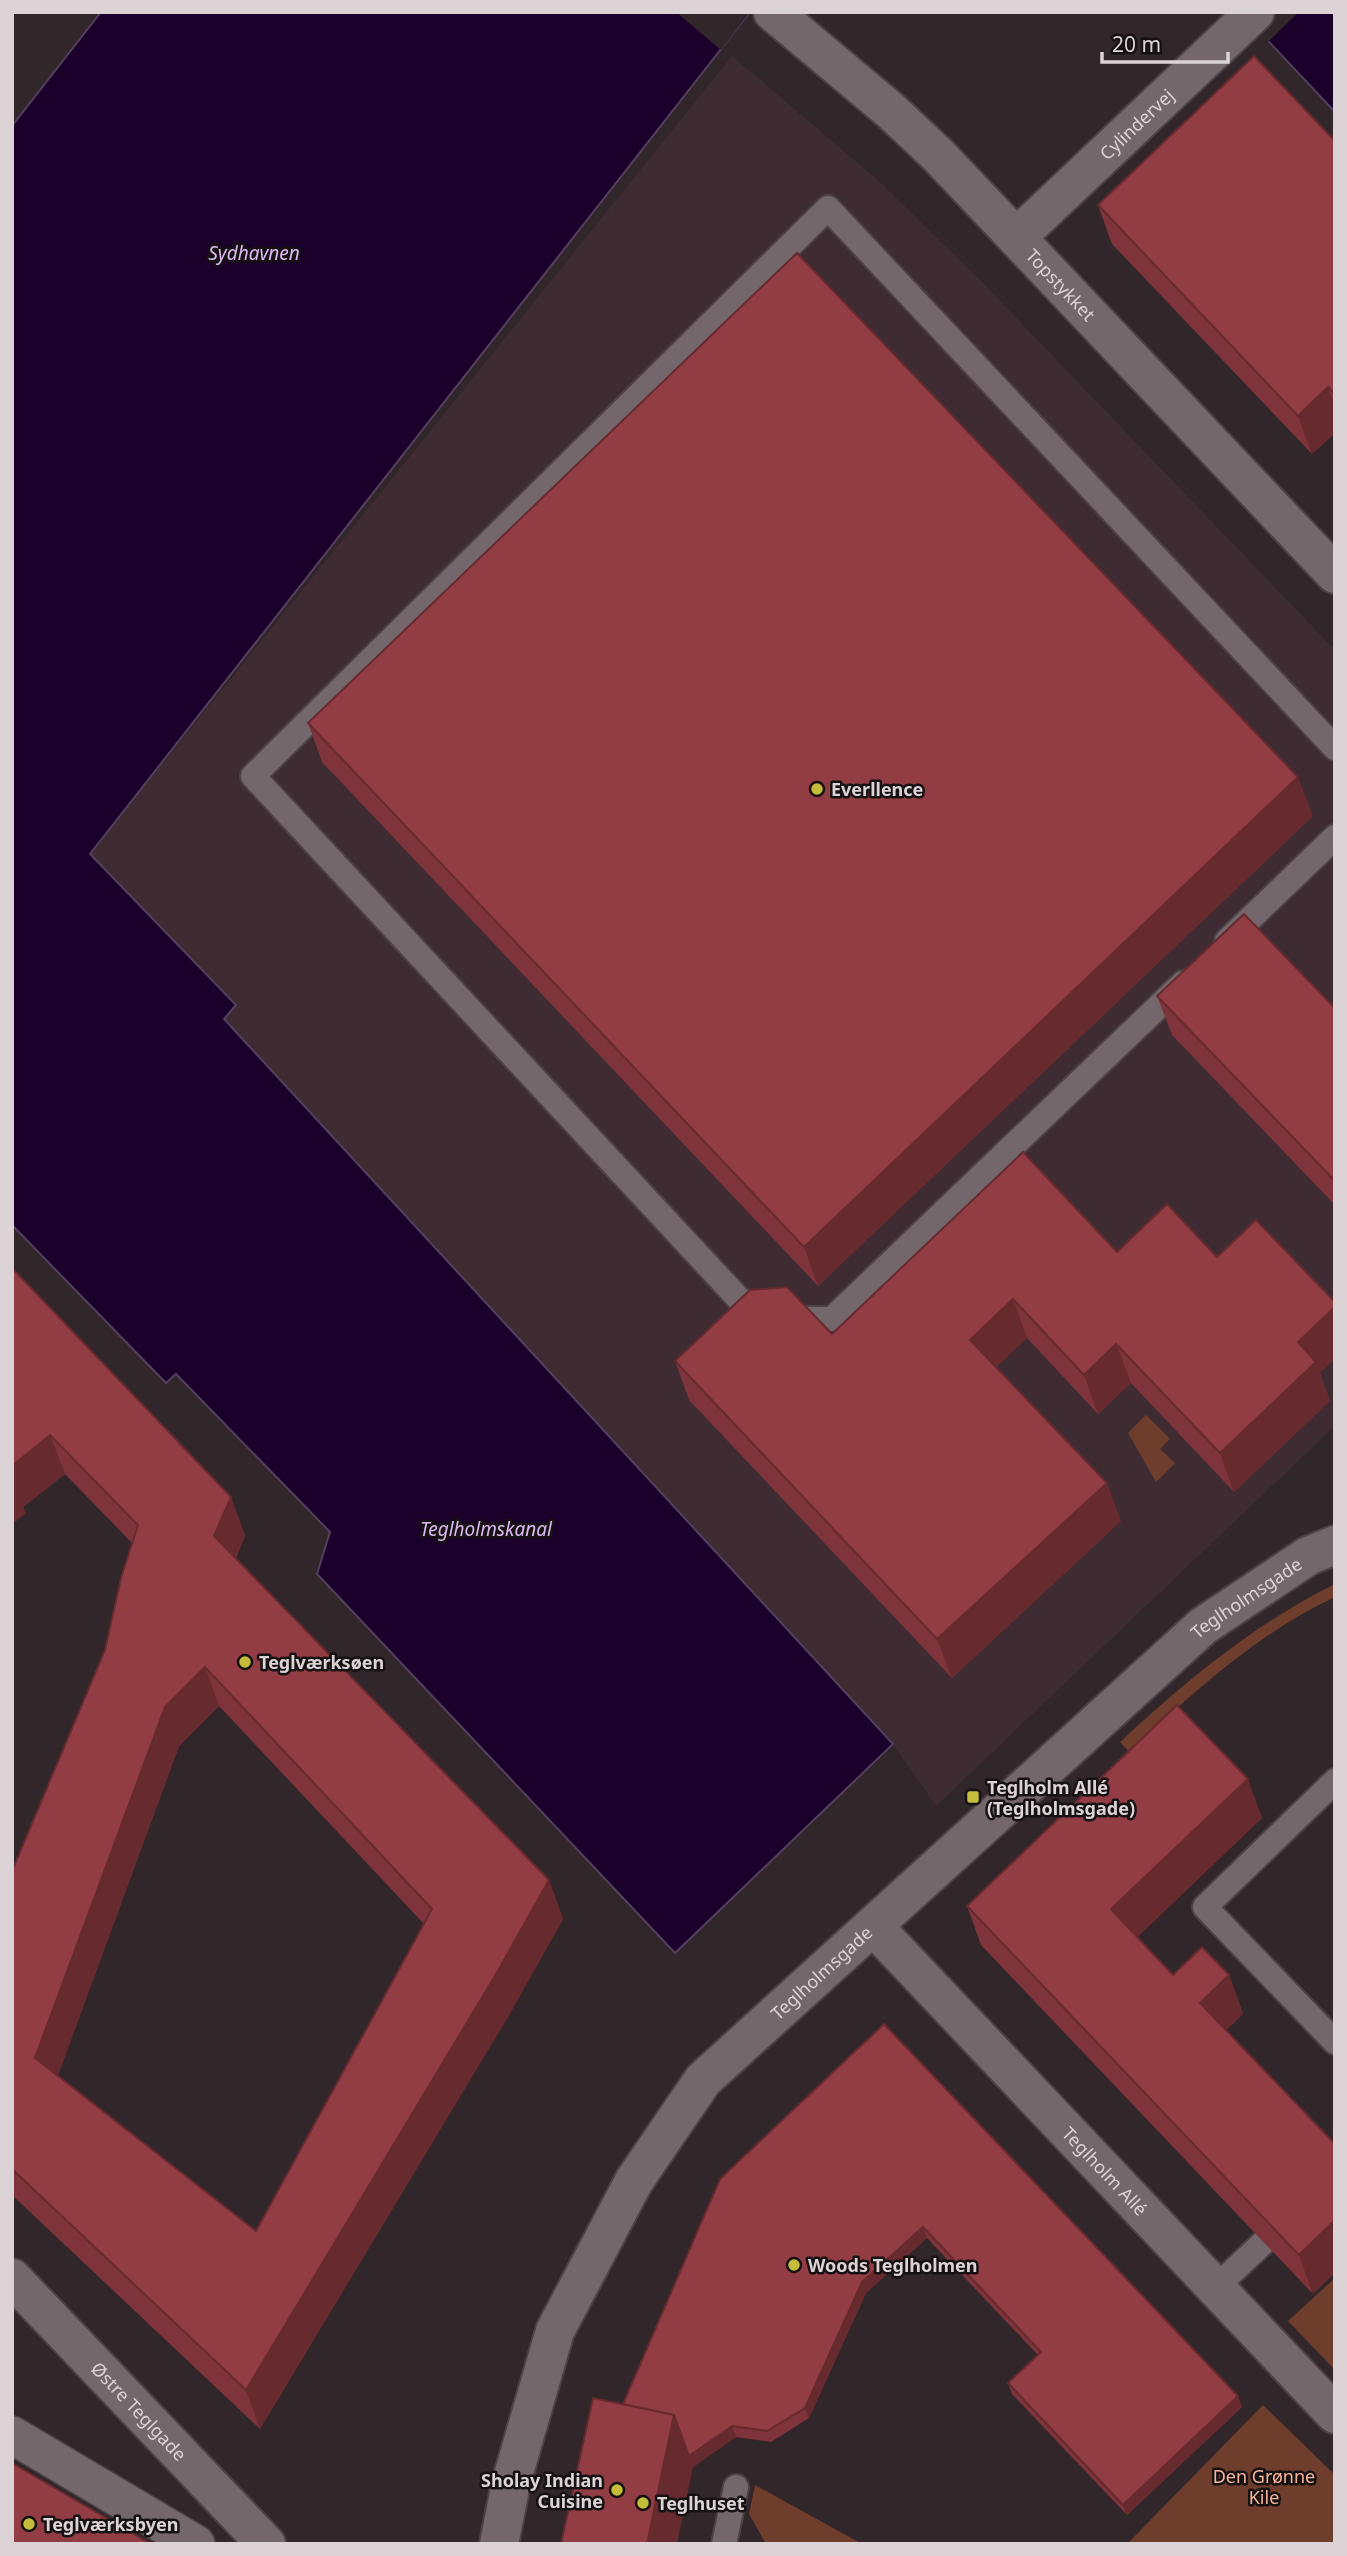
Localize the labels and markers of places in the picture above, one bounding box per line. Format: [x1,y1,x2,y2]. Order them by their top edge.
place label: Everllence [831,777,923,801]
marker: Everllence [809,781,825,797]
place label: Teglværksøen [259,1650,384,1674]
marker: Teglværksøen [237,1654,253,1670]
place label: Teglholm Allé (Teglholmsgade) [987,1775,1135,1820]
marker: Teglholm Allé (Teglholmsgade) [965,1789,981,1805]
place label: Woods Teglholmen [808,2253,978,2277]
marker: Woods Teglholmen [786,2257,802,2273]
place label: Sholay Indian Cuisine [481,2468,603,2513]
marker: Sholay Indian Cuisine [609,2482,625,2498]
place label: Teglhuset [657,2491,745,2515]
marker: Teglhuset [635,2495,651,2511]
place label: Teglværksbyen [43,2512,178,2536]
marker: Teglværksbyen [21,2516,37,2532]

